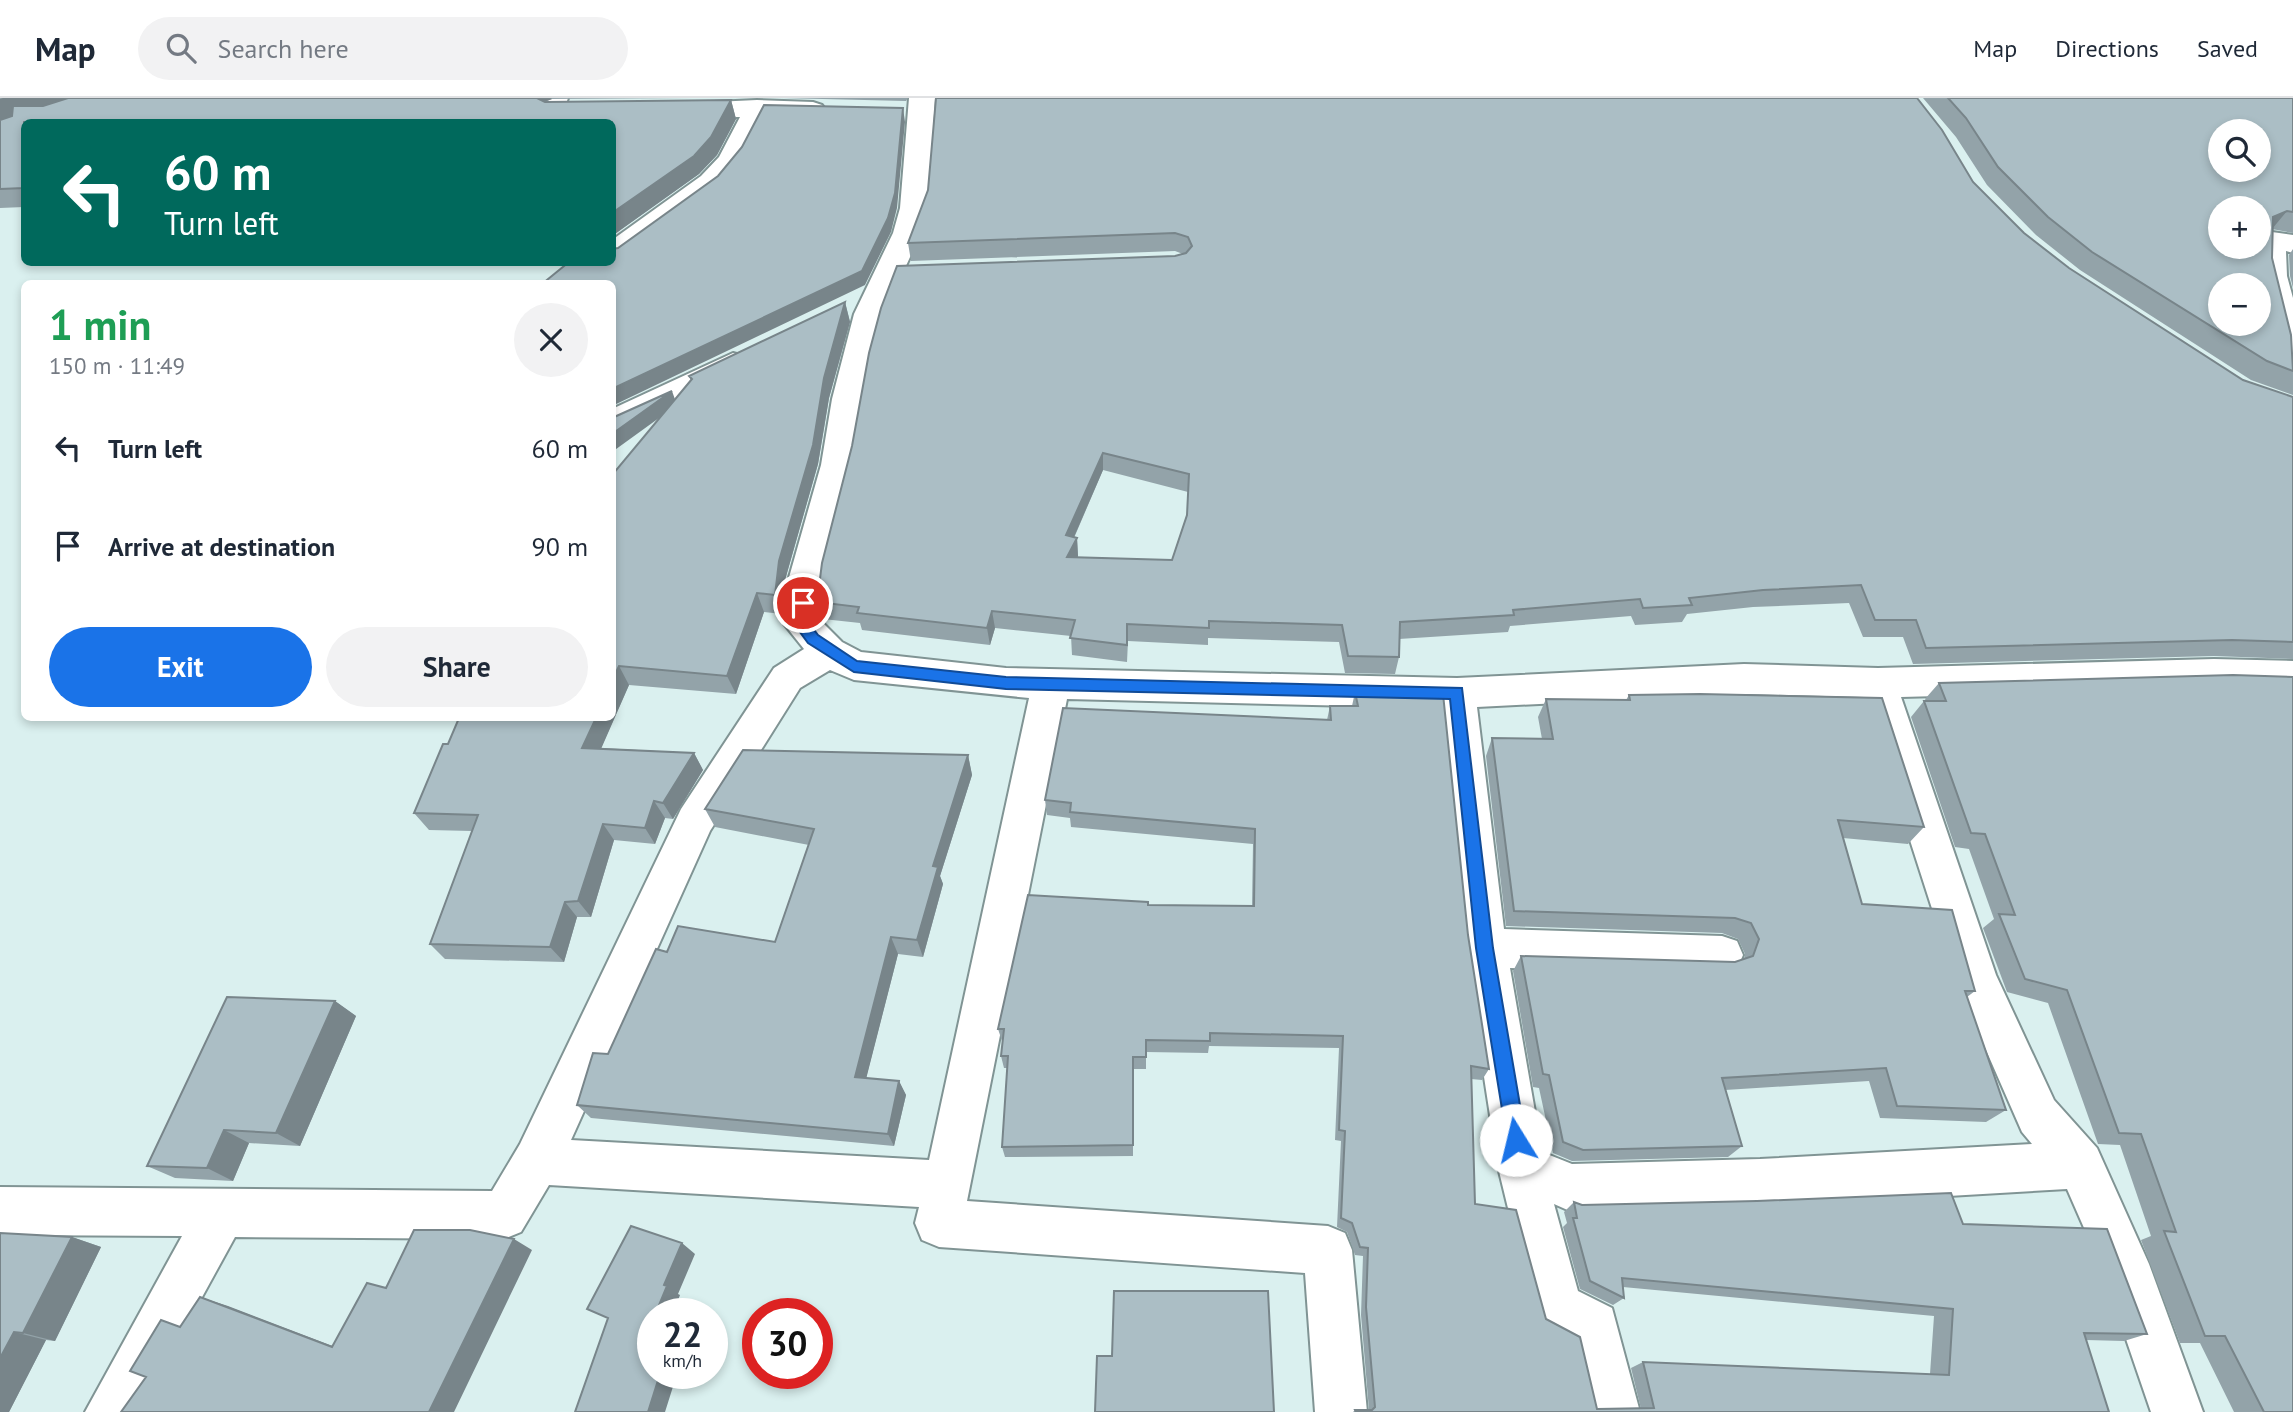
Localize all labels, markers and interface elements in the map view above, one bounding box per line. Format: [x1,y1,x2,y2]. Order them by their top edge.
search box [138,17,628,80]
text: Map [35,27,96,70]
icon: search [162,29,200,67]
text: Search here [218,32,349,65]
text: Map [1973,33,2017,64]
text: Directions [2055,33,2159,64]
text: Saved [2197,33,2258,64]
map controls [2208,119,2271,336]
button: search [2208,119,2271,182]
text: 60 m [164,140,271,204]
icon: left [49,147,140,238]
button: + [2208,196,2271,259]
text: Turn left [164,202,279,244]
button: − [2208,273,2271,336]
text: 1 min [49,297,151,352]
button: close [514,303,588,377]
text: 150 m · 11:49 [49,351,185,380]
icon: left [49,429,87,467]
text: Turn left [108,432,202,465]
text: 60 m [532,432,588,465]
icon: arrive [49,527,87,565]
text: Arrive at destination [108,530,335,563]
text: 90 m [532,530,588,563]
pin [773,573,833,633]
icon: arrive [784,584,822,622]
button: Exit [49,627,312,707]
button: Share [326,627,588,707]
position arrow [1479,1103,1553,1177]
speed limit sign: 30 [742,1298,833,1389]
text: 22 [663,1311,702,1357]
text: km/h [663,1349,702,1372]

